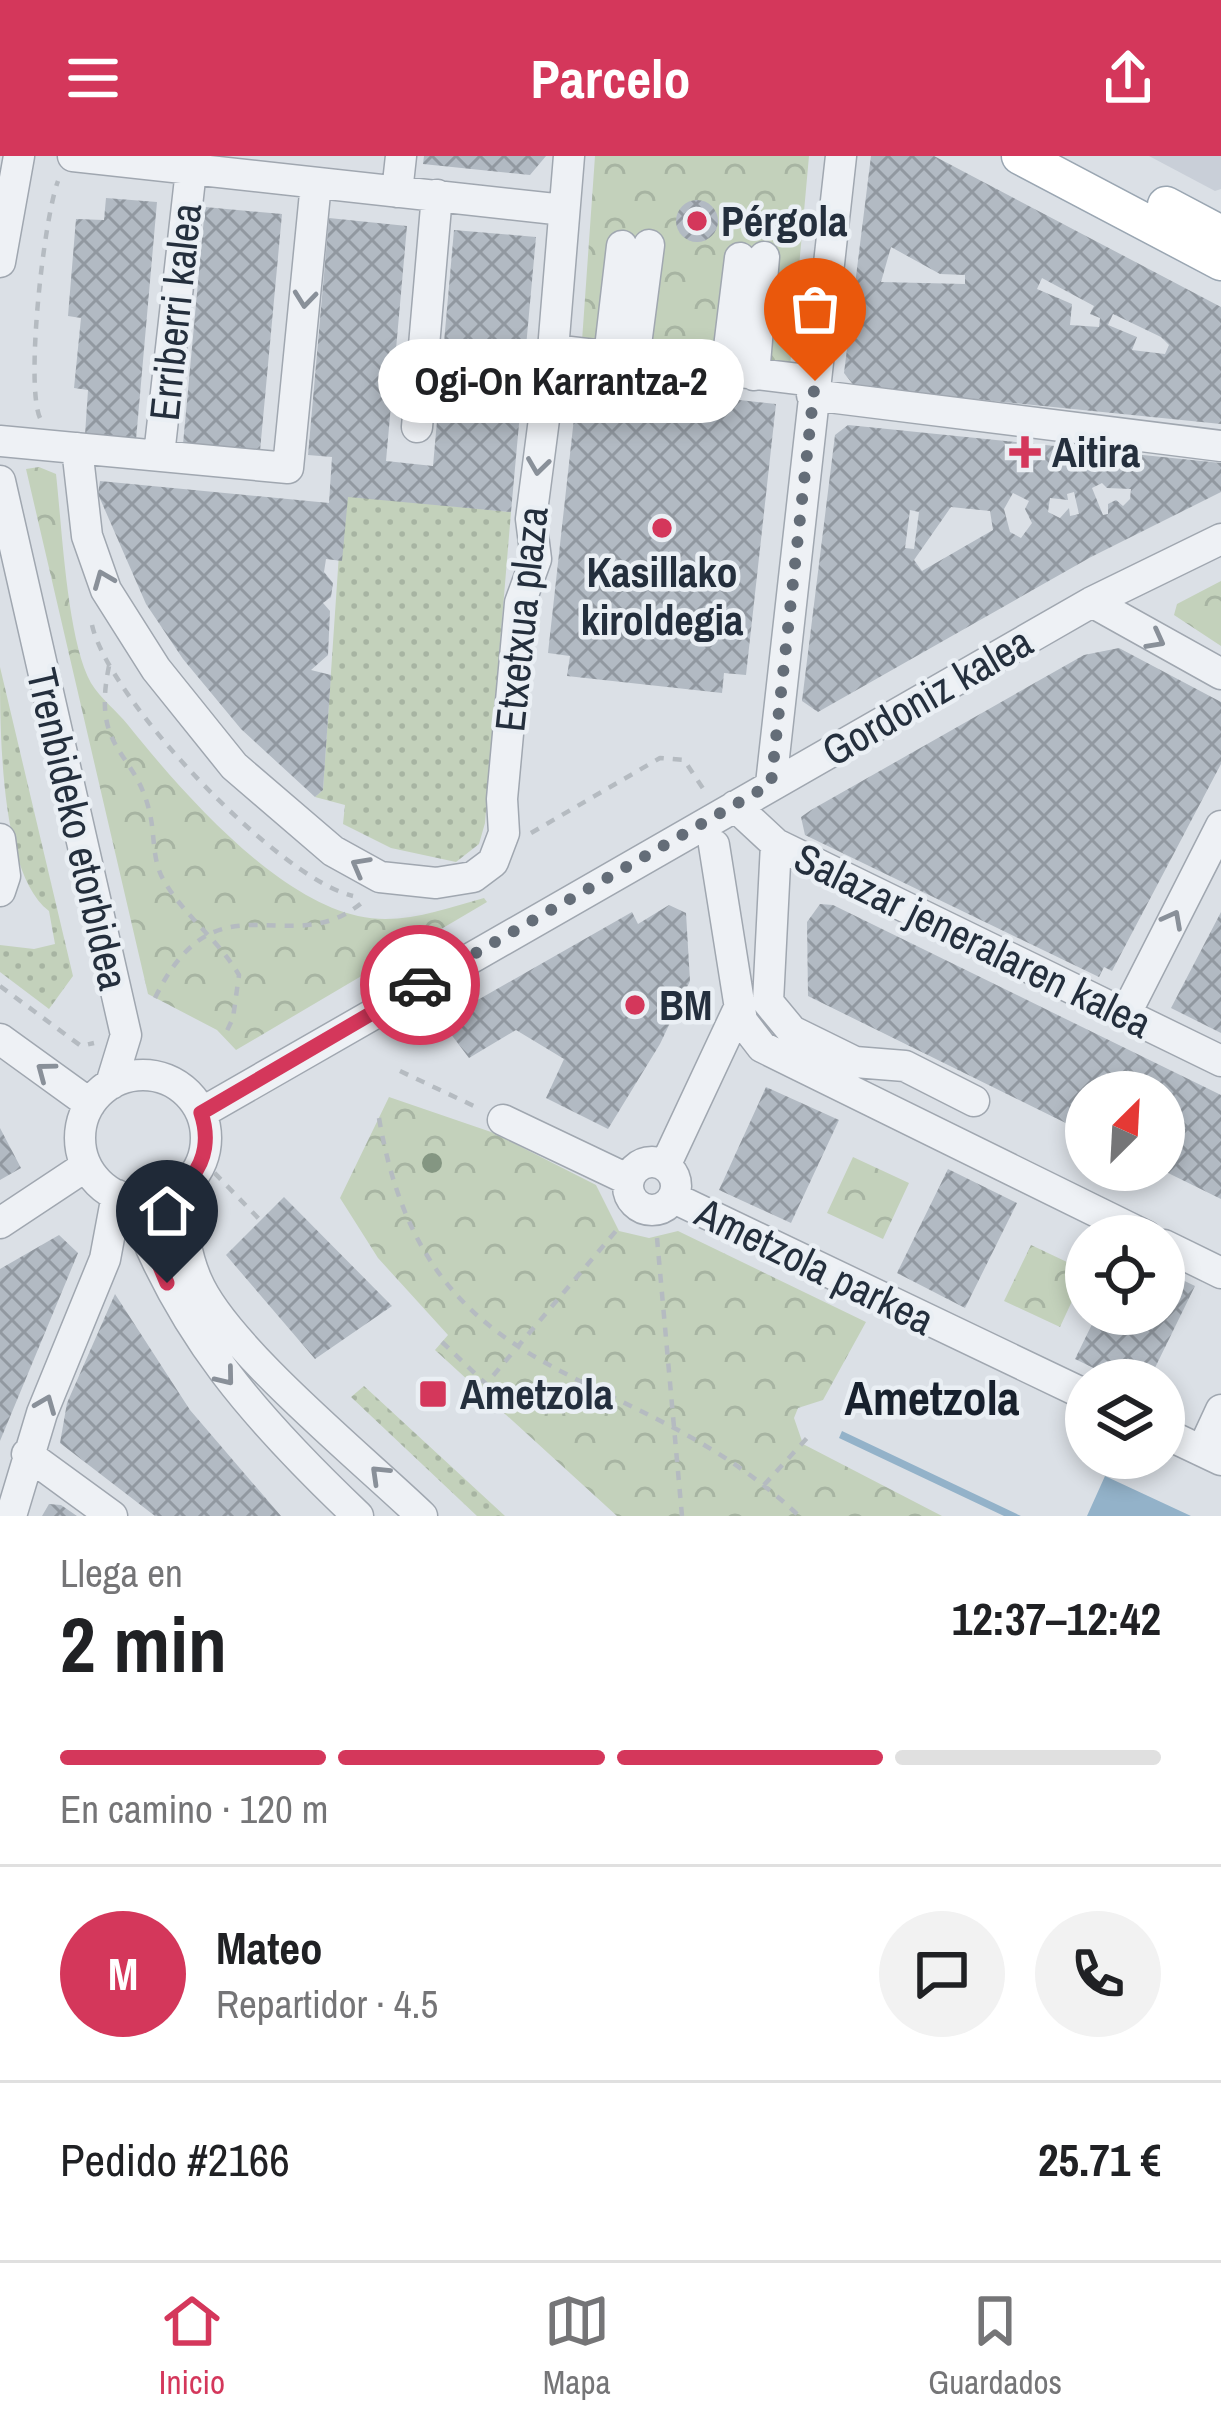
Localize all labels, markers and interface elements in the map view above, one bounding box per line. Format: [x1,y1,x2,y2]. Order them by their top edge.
text: Parcelo [530,42,691,115]
icon: menu [60,45,126,111]
icon: share [1095,45,1161,111]
place label: Pérgola [721,193,847,249]
street label: Erriberri kalea [136,201,214,423]
marker: Pérgola [684,208,710,234]
pin [764,258,866,381]
icon: bag [782,276,848,342]
one-way arrow [292,289,318,309]
callout: Ogi-On Karrantza-2 [377,339,743,423]
text: Ogi-On Karrantza-2 [414,355,708,407]
place label: Aitira [1052,424,1140,480]
marker: Aitira [1009,436,1041,468]
one-way arrow [525,456,551,476]
street label: Etxetxua plaza [481,504,561,734]
marker: Kasillako kiroldegia [649,515,675,541]
place label: Kasillako kiroldegia [581,544,743,648]
one-way arrow [93,570,117,591]
street label: Gordoniz kalea [812,613,1042,779]
one-way arrow [1143,625,1165,648]
street label: Trenbideko etorbidea [14,663,142,995]
street label: Salazar jeneralaren kalea [785,829,1161,1051]
one-way arrow [351,857,372,880]
one-way arrow [1158,910,1181,932]
courier [360,925,480,1045]
icon: car [387,952,453,1018]
place label: BM [659,977,713,1033]
marker: BM [622,992,648,1018]
one-way arrow [37,1064,58,1086]
north arrow [1065,1071,1185,1191]
map controls [1065,1071,1185,1479]
pin [116,1160,218,1283]
icon: home [134,1178,200,1244]
street label: Ametzola parkea [686,1184,943,1348]
button: locate [1065,1215,1185,1335]
button: layers [1065,1359,1185,1479]
one-way arrow [212,1364,233,1386]
district label: Ametzola [845,1365,1020,1430]
place label: Ametzola [460,1366,613,1422]
marker: Ametzola [417,1378,449,1410]
one-way arrow [31,1395,56,1416]
one-way arrow [371,1467,393,1489]
text: Llega en [60,1547,183,1599]
text: 12:37–12:42 [952,1588,1161,1649]
text: 2 min [60,1591,227,1696]
text: En camino · 120 m [60,1783,328,1835]
button: chat [879,1911,1005,2037]
button: phone [1035,1911,1161,2037]
text: Mateo [216,1917,323,1978]
text: M [108,1943,138,2004]
text: Repartidor · 4.5 [216,1978,438,2030]
text: Pedido #2166 [60,2129,290,2190]
text: 25.71 € [1038,2129,1161,2190]
tab: Inicio [159,2288,225,2404]
tab: Mapa [543,2288,610,2404]
tab: Guardados [928,2288,1062,2404]

